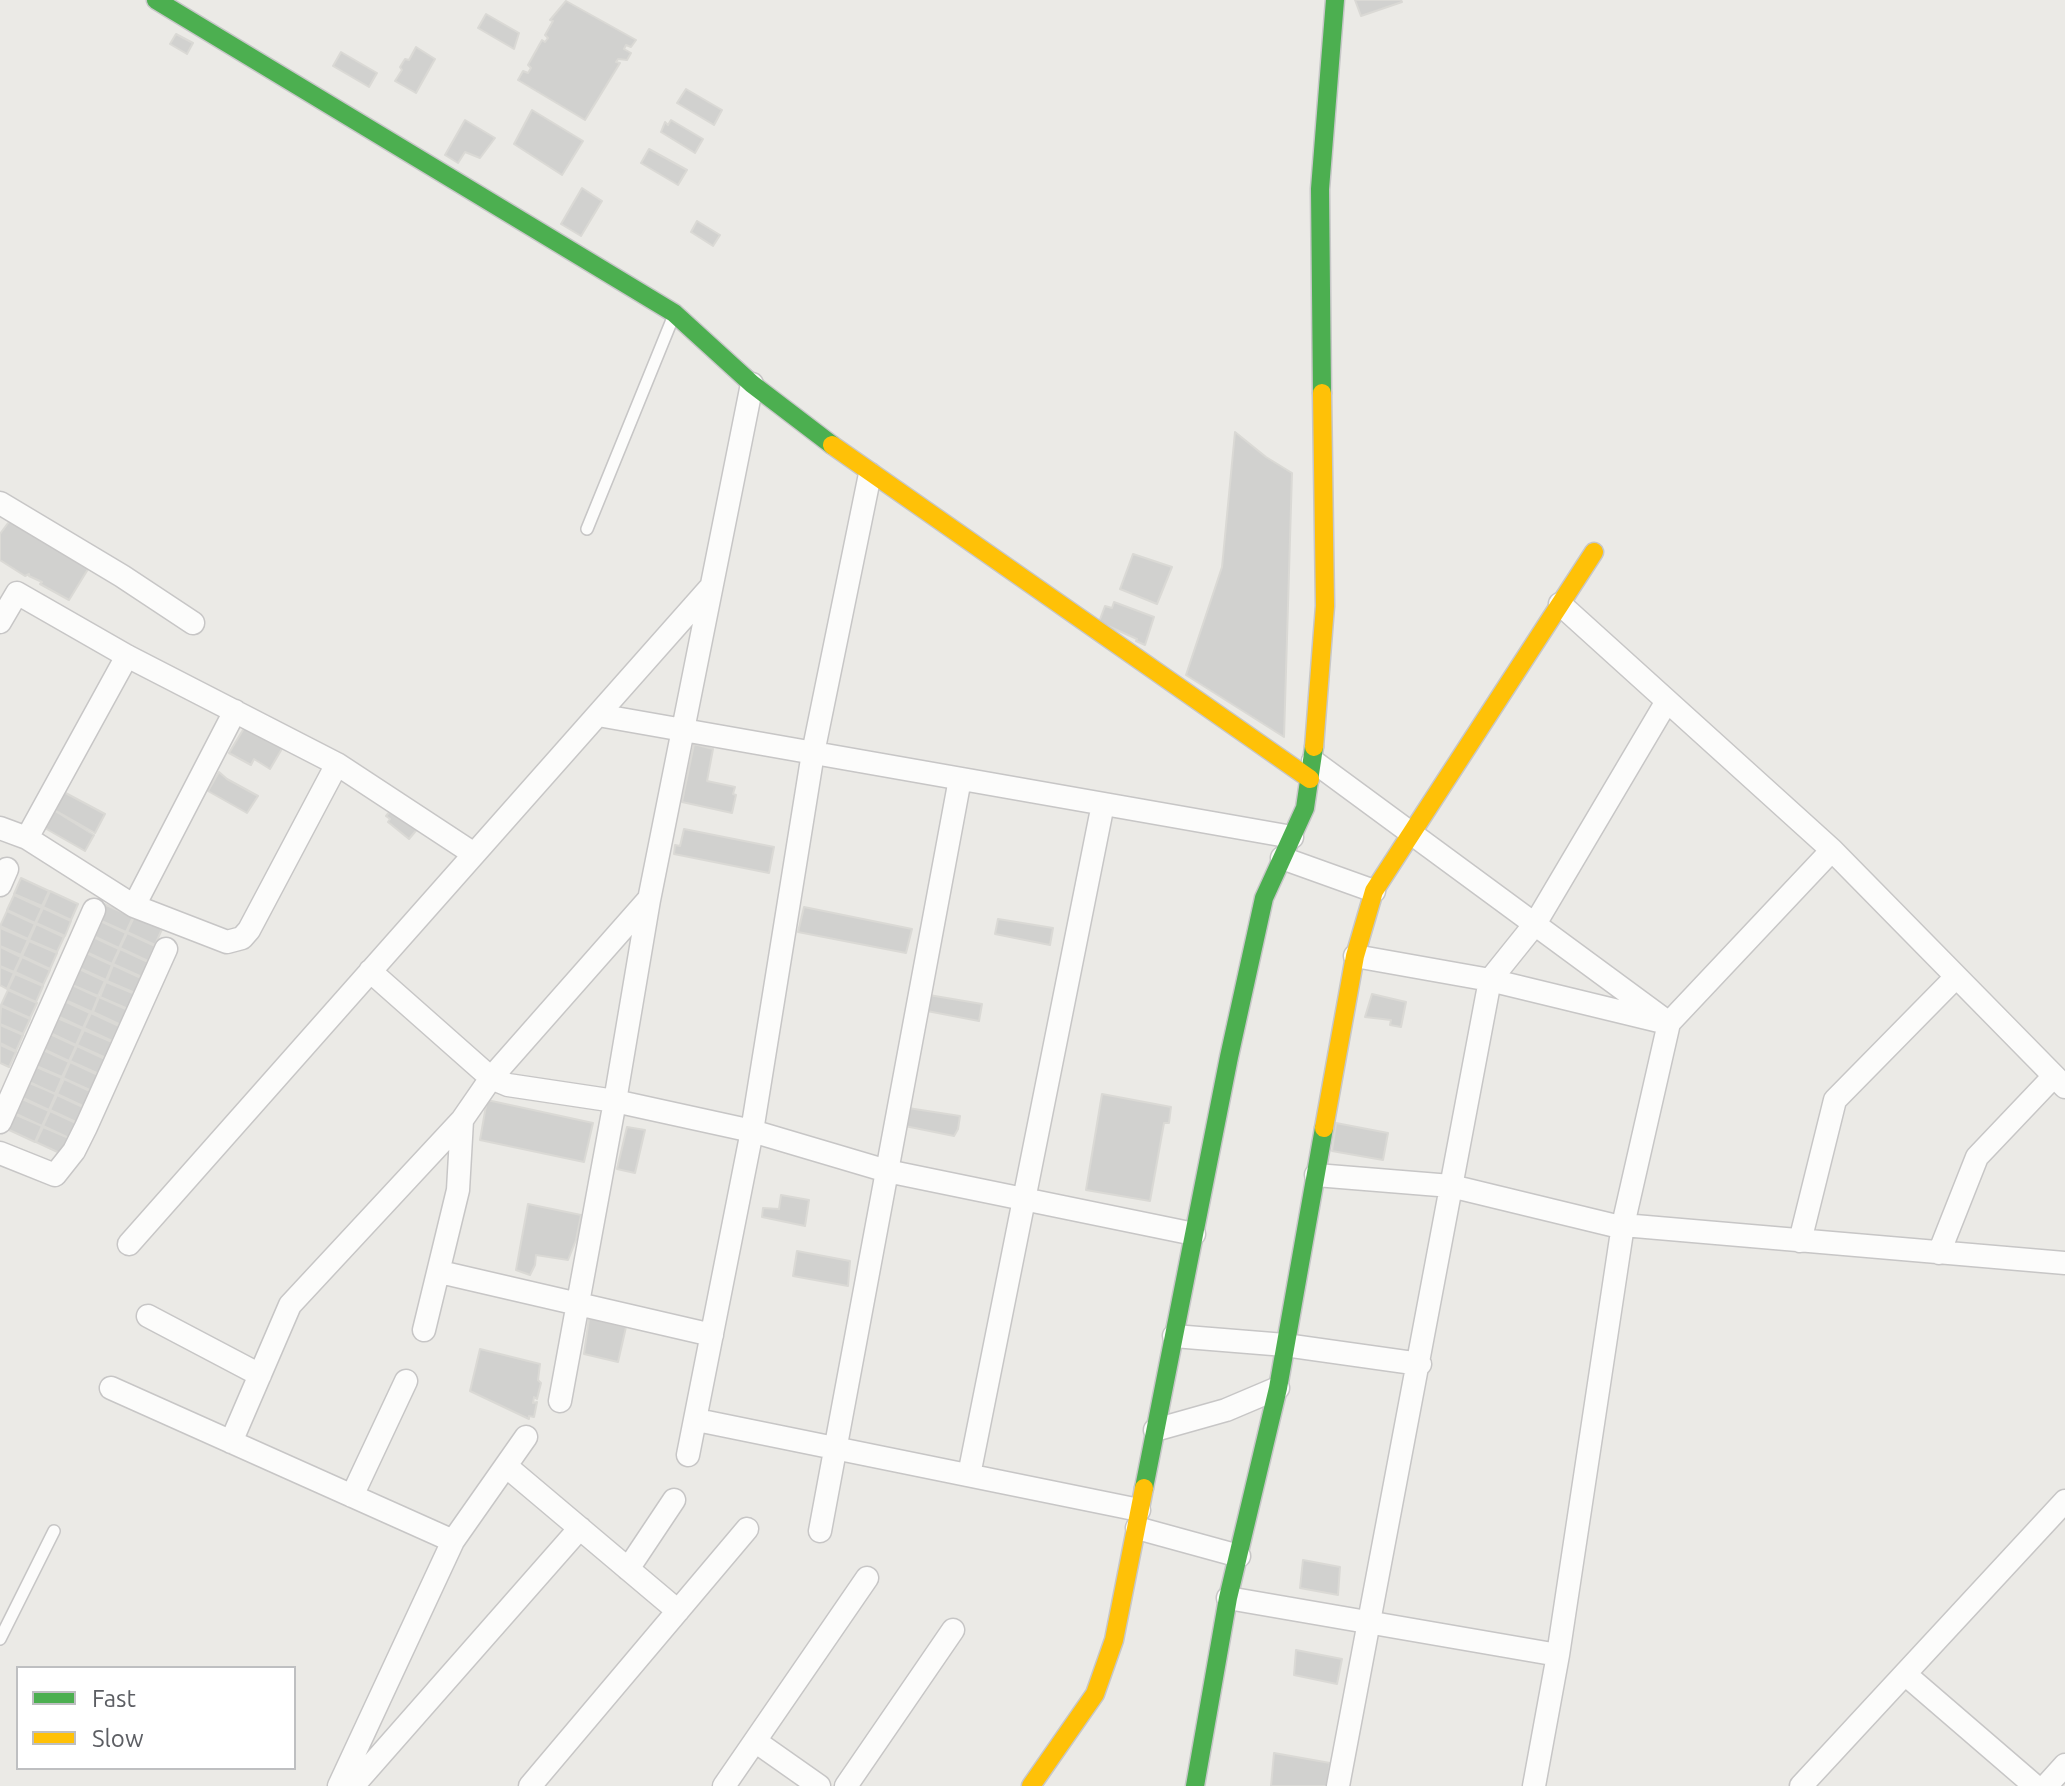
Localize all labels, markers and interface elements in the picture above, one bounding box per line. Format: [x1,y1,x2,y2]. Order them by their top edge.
legend [16,1666,296,1770]
text: Fast [92,1685,136,1712]
text: Slow [92,1725,144,1752]

